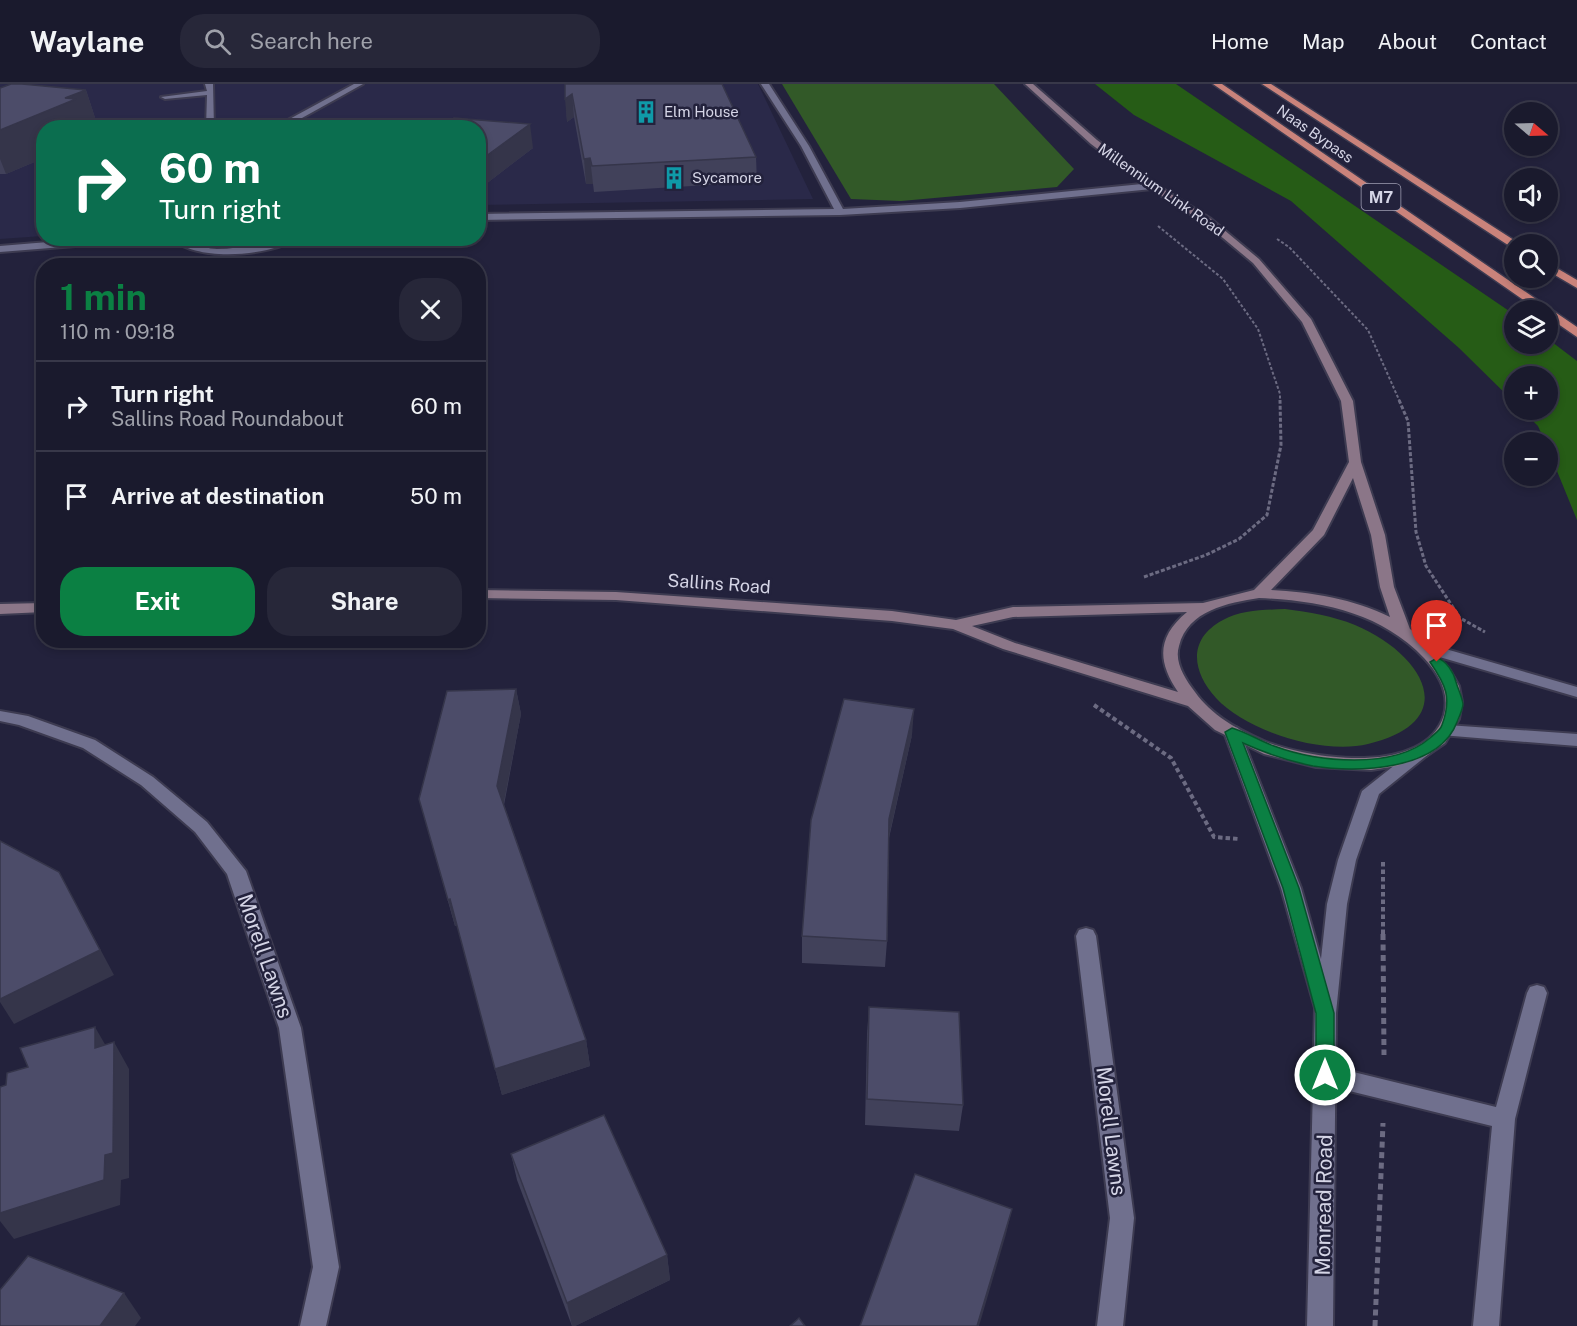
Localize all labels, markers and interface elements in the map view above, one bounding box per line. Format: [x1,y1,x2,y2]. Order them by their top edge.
search box [180,14,600,68]
text: Waylane [30,25,144,58]
icon: search [201,25,234,58]
text: Search here [249,28,373,54]
text: Home [1211,29,1269,54]
text: Map [1302,29,1345,54]
text: About [1378,29,1437,54]
text: Contact [1470,29,1547,54]
building icon: Elm House [633,99,659,125]
street label: Naas Bypass [1274,101,1357,166]
north arrow [1504,102,1558,156]
map controls [1504,102,1558,486]
place label: Elm House [664,103,739,120]
street label: Millennium Link Road [1095,140,1227,239]
text: 60 m [159,143,261,192]
icon: right [60,144,138,222]
building icon: Sycamore [661,165,687,191]
button: sound [1504,168,1558,222]
place label: Sycamore [692,169,762,186]
road number: M7 [1362,184,1400,210]
text: Turn right [159,193,282,225]
button: search [1504,234,1558,288]
text: 1 min [60,276,147,318]
button: close [399,278,462,341]
button: layers [1504,300,1558,354]
text: 110 m · 09:18 [60,320,175,344]
button: + [1504,366,1558,420]
text: Turn right [111,381,214,407]
icon: right [60,390,93,423]
text: 60 m [411,393,462,419]
text: Sallins Road Roundabout [111,407,344,431]
button: − [1504,432,1558,486]
icon: arrive [60,480,93,513]
text: Arrive at destination [111,483,324,509]
text: 50 m [410,483,462,509]
button: Exit [60,567,255,636]
button: Share [267,567,462,636]
street label: Sallins Road [667,569,771,598]
pin [1411,600,1462,662]
icon: arrive [1420,609,1453,642]
street label: Morell Lawns [233,890,298,1021]
position arrow [1293,1043,1357,1107]
street label: Morell Lawns [1091,1065,1132,1197]
street label: Monread Road [1310,1134,1337,1276]

